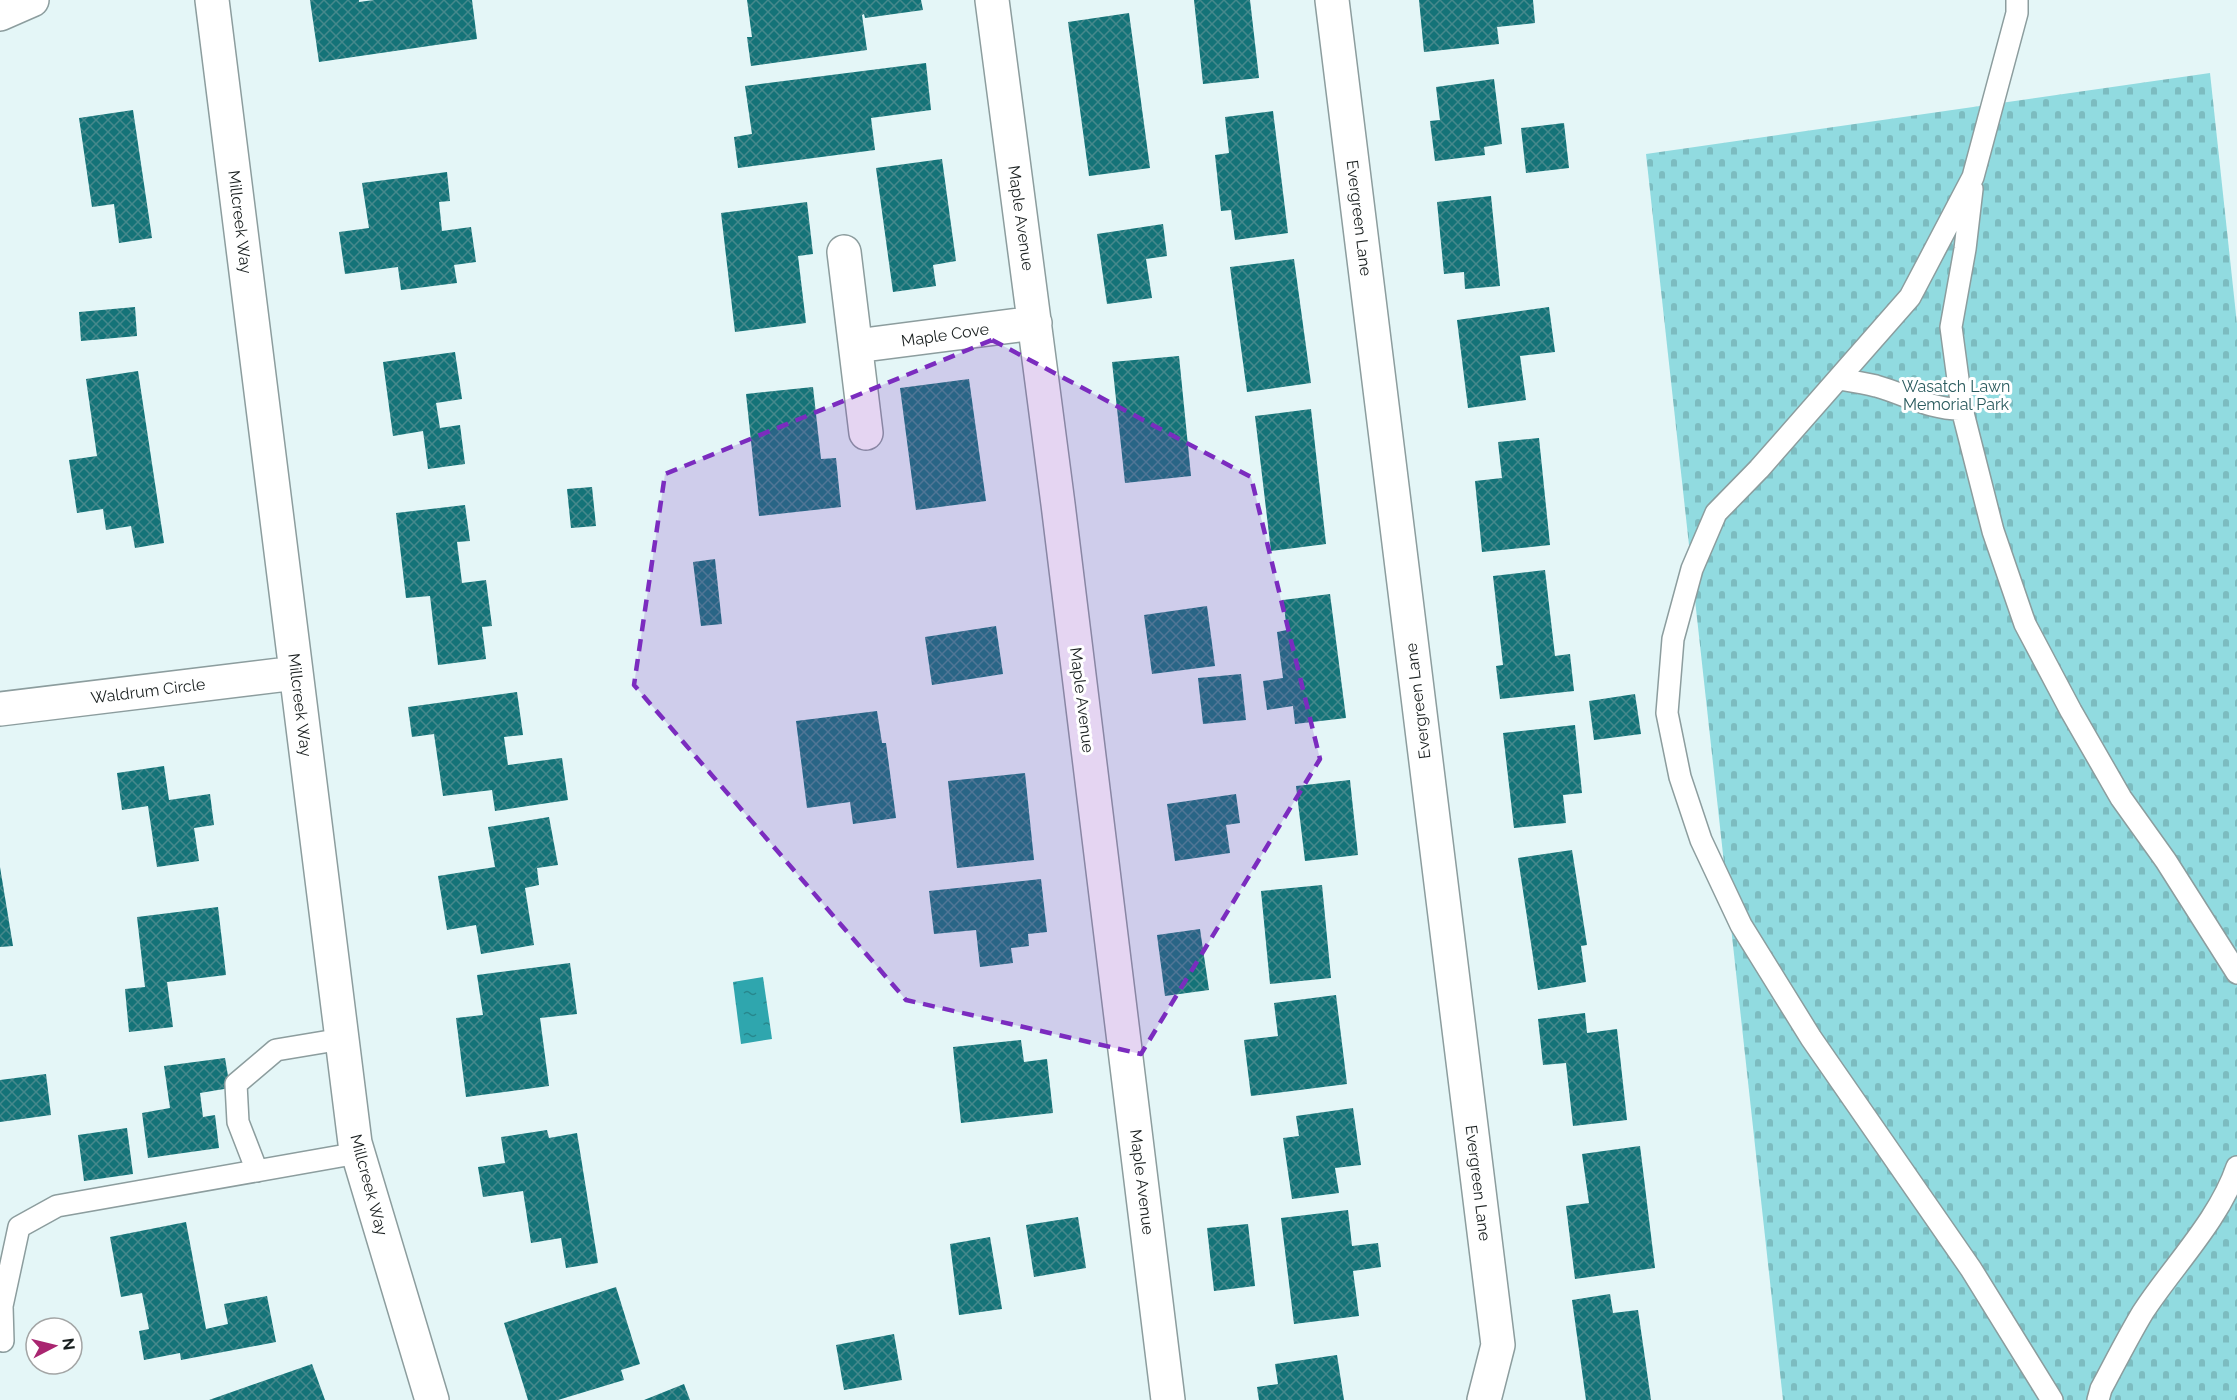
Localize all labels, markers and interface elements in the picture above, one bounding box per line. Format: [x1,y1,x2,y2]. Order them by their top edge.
street label: Evergreen Lane [1342,159,1376,277]
street label: Maple Avenue [1004,164,1038,272]
street label: Millcreek Way [224,169,256,275]
street label: Maple Cove [900,319,990,351]
park label: Wasatch Lawn Memorial Park [1902,377,2010,414]
street label: Evergreen Lane [1401,642,1435,760]
street label: Maple Avenue [1066,646,1098,754]
street label: Millcreek Way [284,652,316,758]
street label: Waldrum Circle [90,675,206,707]
street label: Evergreen Lane [1461,1124,1495,1242]
street label: Maple Avenue [1126,1128,1158,1236]
street label: Millcreek Way [346,1132,392,1238]
north arrow [24,1316,84,1376]
text: N [58,1337,79,1351]

